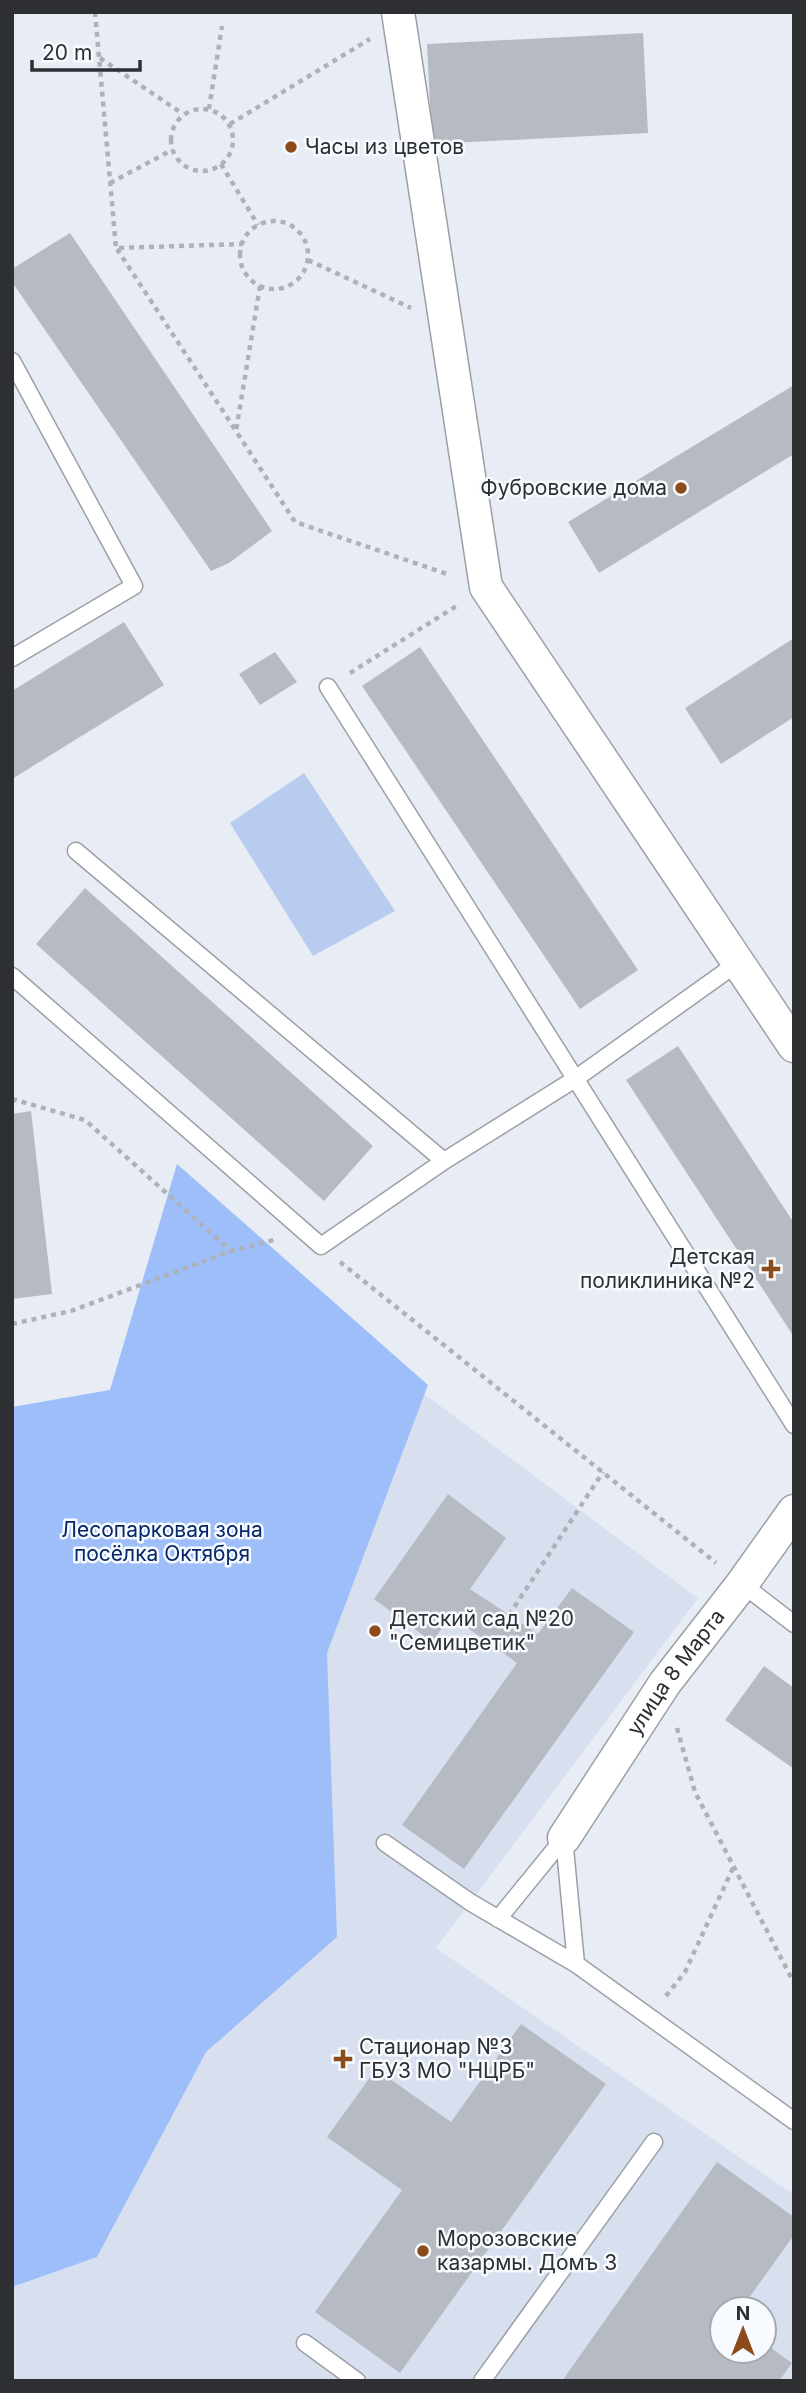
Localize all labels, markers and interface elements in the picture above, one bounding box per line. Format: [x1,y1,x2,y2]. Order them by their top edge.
scale bar [32,28,140,72]
text: 20 m [42,40,92,65]
place label: Часы из цветов [305,134,464,159]
marker: Часы из цветов [283,139,299,155]
place label: Фубровские дома [480,475,667,500]
marker: Фубровские дома [673,480,689,496]
place label: Детская поликлиника №2 [580,1244,755,1293]
marker: Детская поликлиника №2 [761,1259,781,1279]
park label: Лесопарковая зона посёлка Октября [61,1517,263,1566]
street label: улица 8 Марта [621,1604,730,1740]
place label: Детский сад №20 "Семицветик" [389,1606,574,1655]
marker: Детский сад №20 "Семицветик" [367,1623,383,1639]
place label: Стационар №3 ГБУЗ МО "НЦРБ" [359,2034,535,2083]
marker: Стационар №3 ГБУЗ МО "НЦРБ" [333,2049,353,2069]
place label: Морозовские казармы. Домъ 3 [437,2226,617,2275]
marker: Морозовские казармы. Домъ 3 [415,2243,431,2259]
north arrow [708,2295,778,2365]
text: N [736,2302,750,2325]

